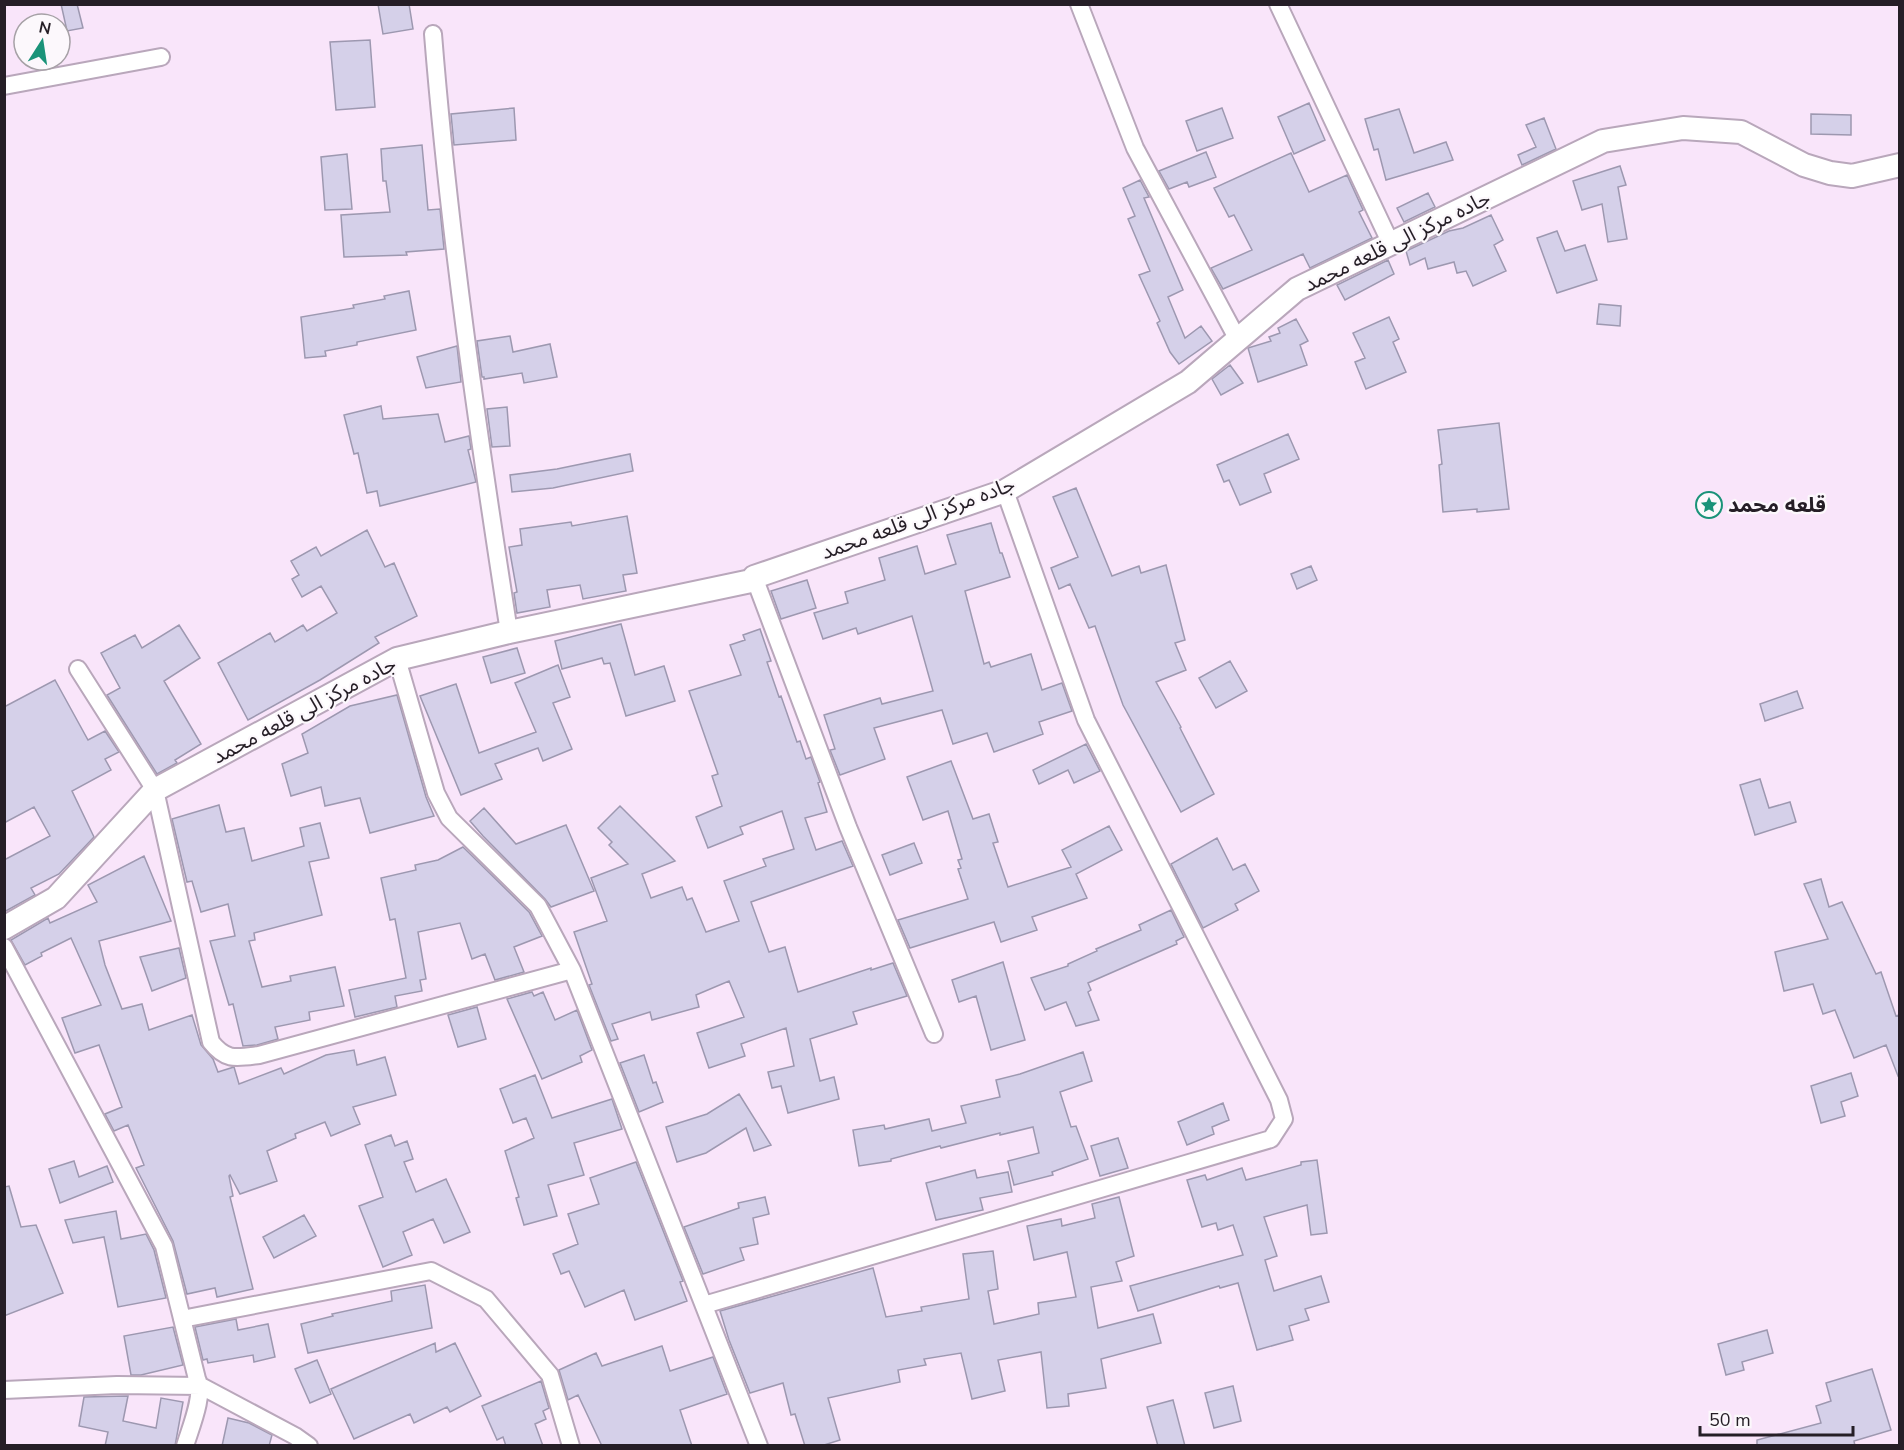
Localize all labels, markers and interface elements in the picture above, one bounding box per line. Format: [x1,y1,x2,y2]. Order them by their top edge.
north arrow [12,12,72,72]
text: N [37,16,53,40]
street label: جاده مرکز الی قلعه محمد [1299,184,1495,298]
street label: جاده مرکز الی قلعه محمد [817,470,1019,566]
place icon: قلعه محمد [1694,490,1724,520]
place label: قلعه محمد [1728,491,1826,519]
street label: جاده مرکز الی قلعه محمد [207,650,401,770]
scale bar [1700,1399,1853,1437]
text: 50 m [1709,1408,1751,1432]

